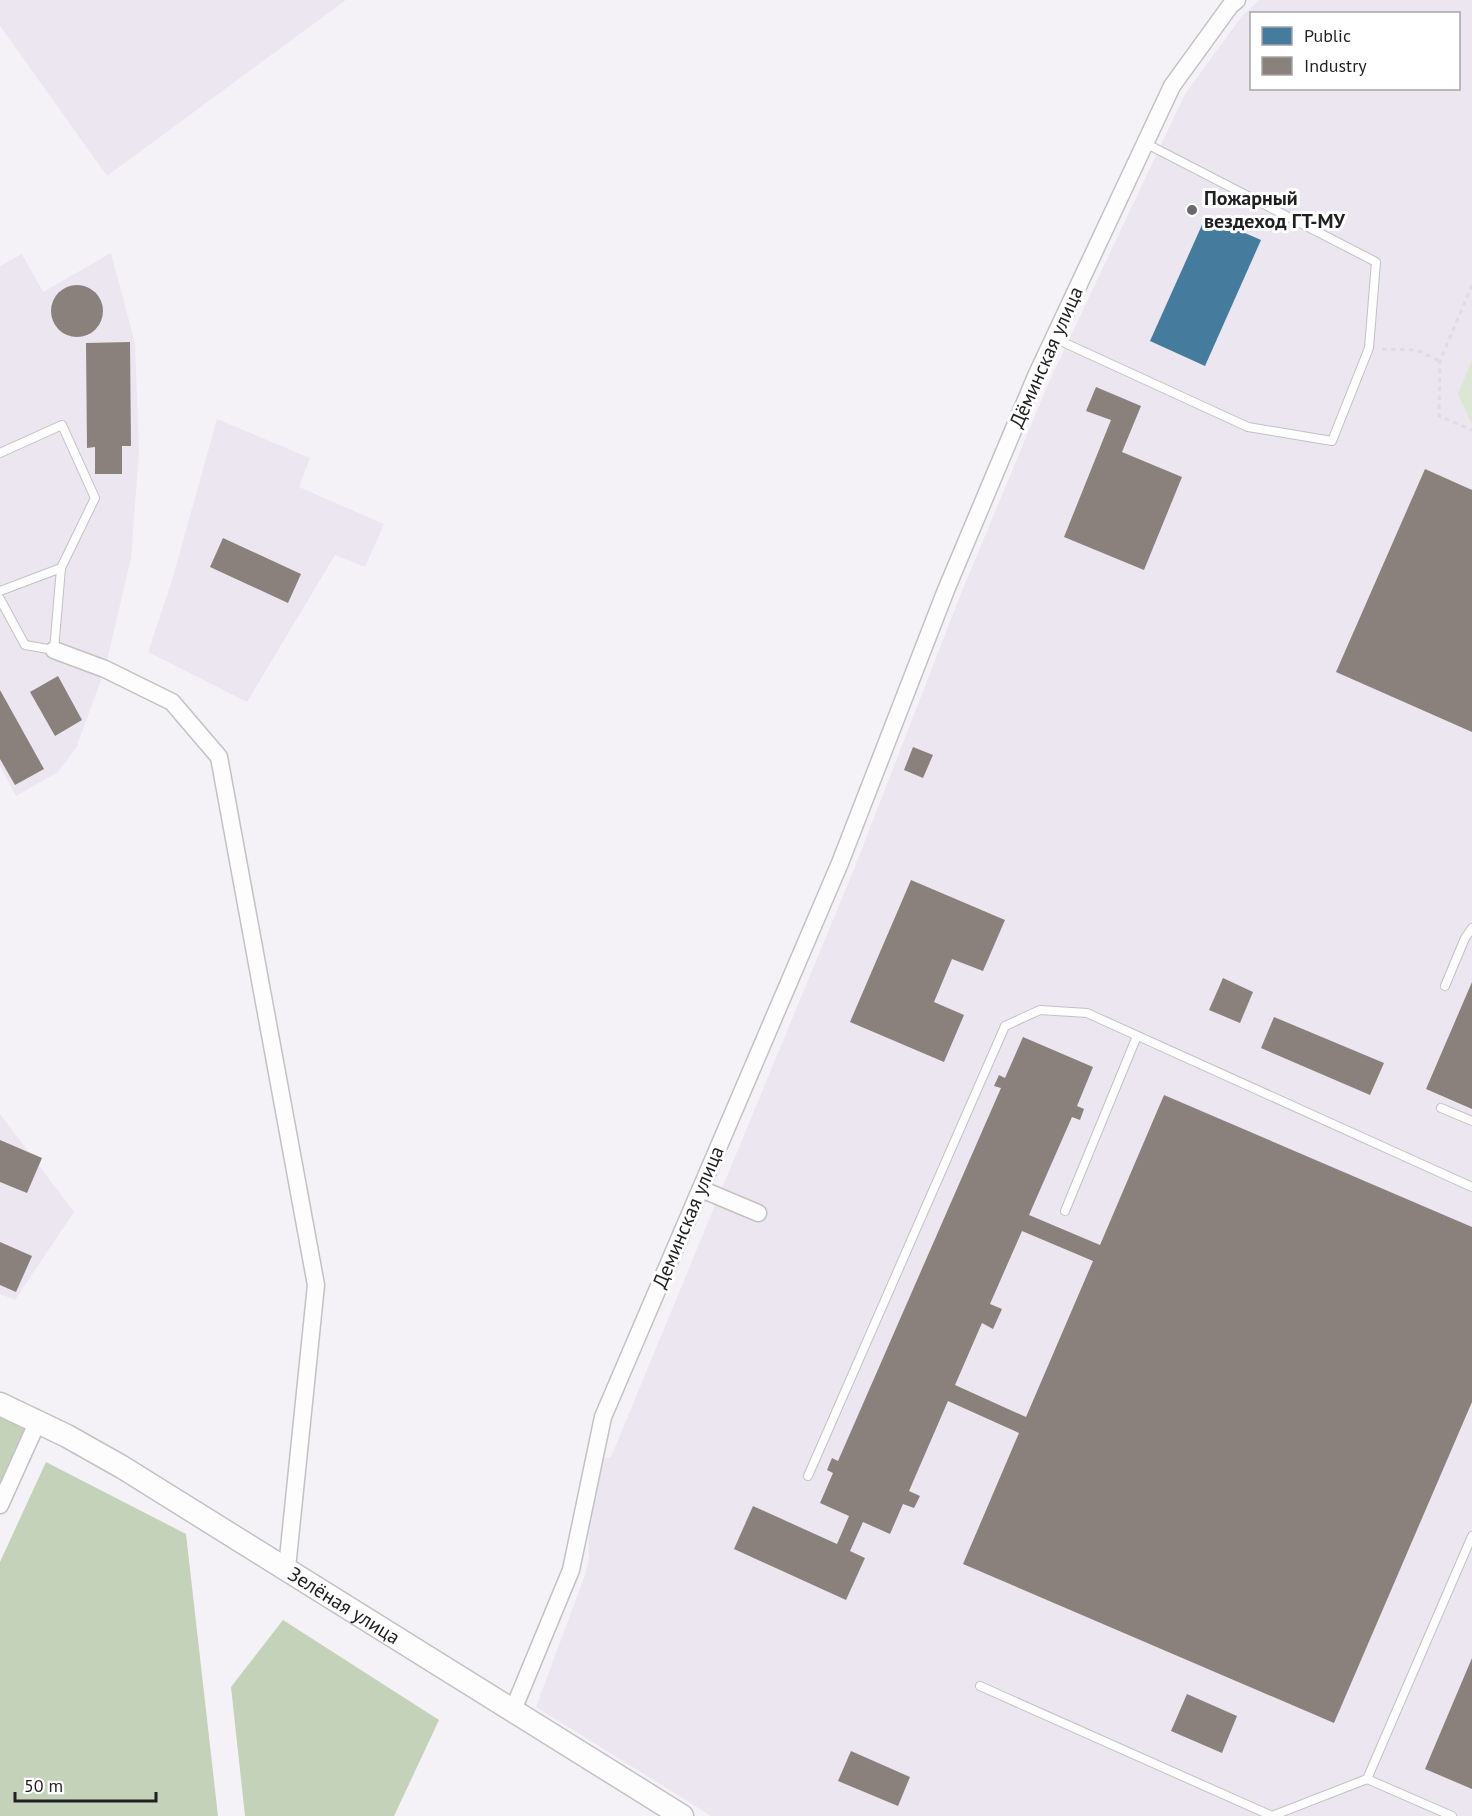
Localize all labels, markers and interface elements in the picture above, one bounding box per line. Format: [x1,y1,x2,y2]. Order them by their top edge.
legend [1250,12,1460,90]
text: Public [1304,24,1351,47]
text: Industry [1304,54,1367,77]
place label: Пожарный вездеход ГТ-МУ [1204,185,1345,234]
marker: Пожарный вездеход ГТ-МУ [1185,203,1199,217]
street label: Дёминская улица [1003,282,1089,432]
street label: Деминская улица [646,1142,730,1292]
street label: Зелёная улица [283,1561,405,1650]
scale bar [15,1765,156,1803]
text: 50 m [24,1774,63,1797]

